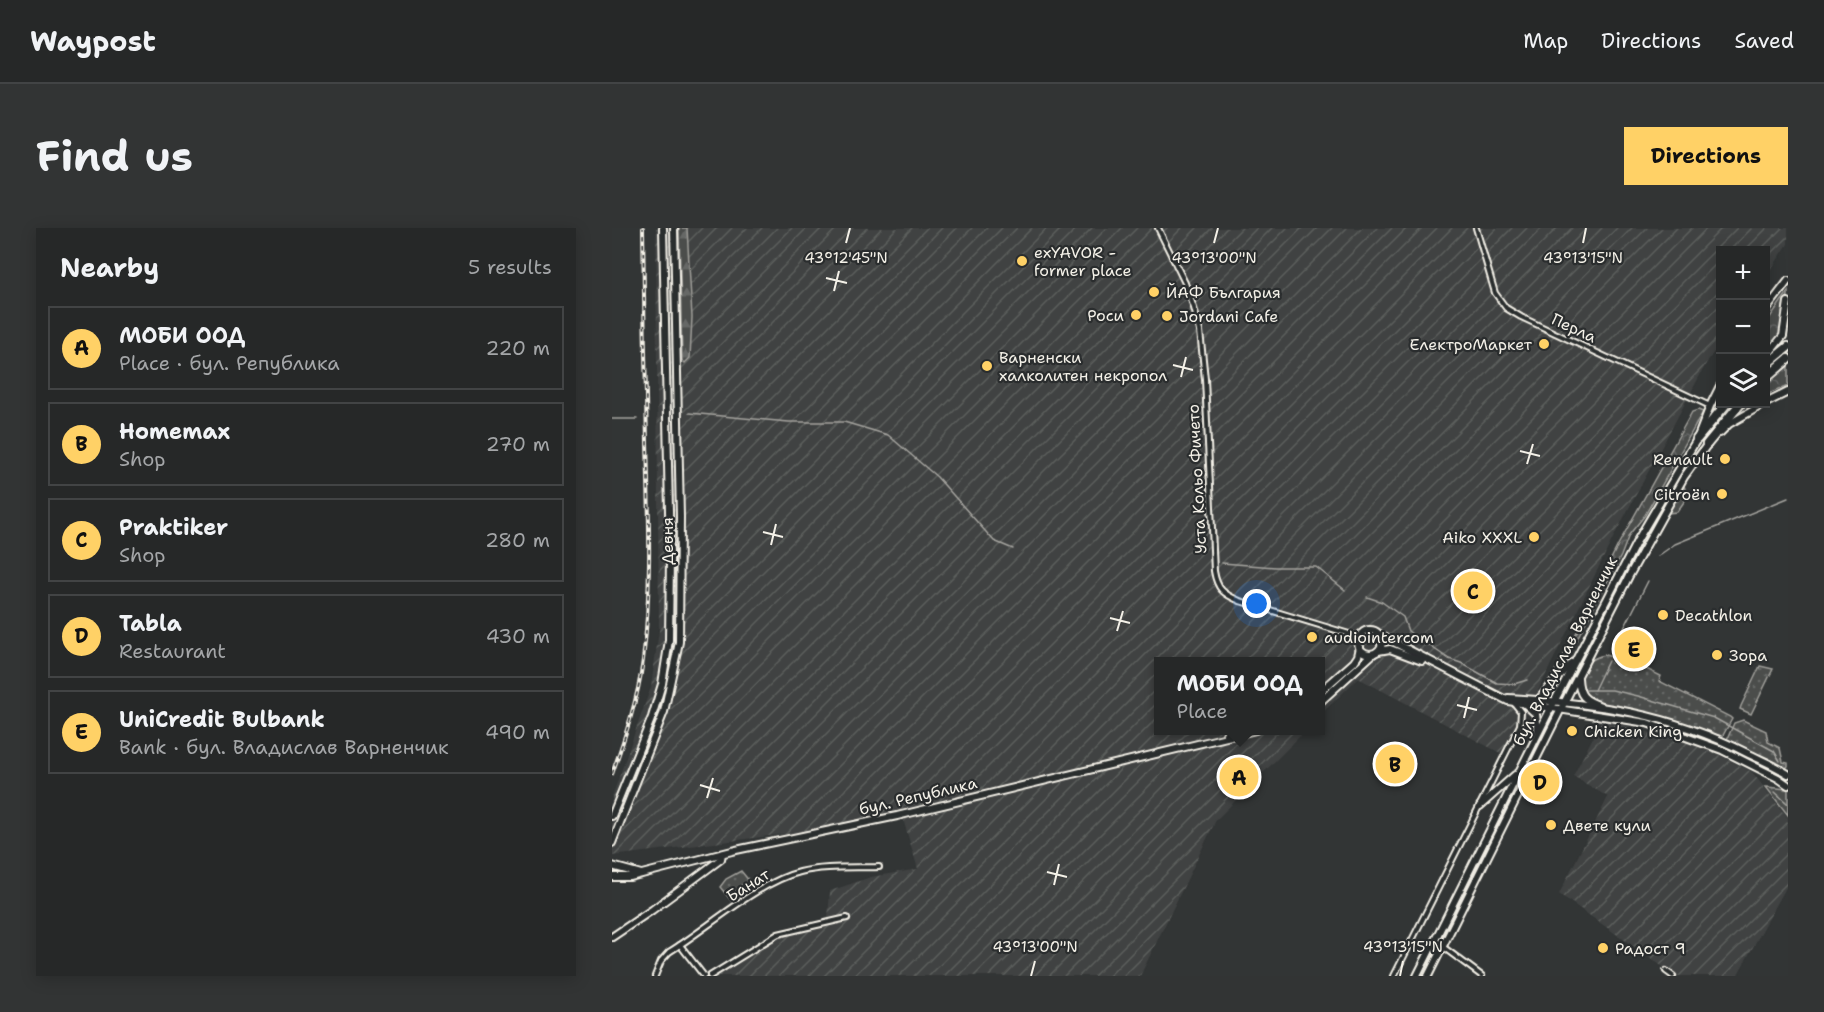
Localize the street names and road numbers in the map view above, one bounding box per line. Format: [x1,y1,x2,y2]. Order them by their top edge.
street label: Перла [1548,308,1600,348]
street label: Уста Кольо Фичето [1183,404,1211,554]
street label: Девня [657,517,678,565]
street label: бул. Владислав Варненчик [1508,552,1622,749]
street label: бул. Република [857,772,979,820]
street label: Банат [722,863,774,906]

